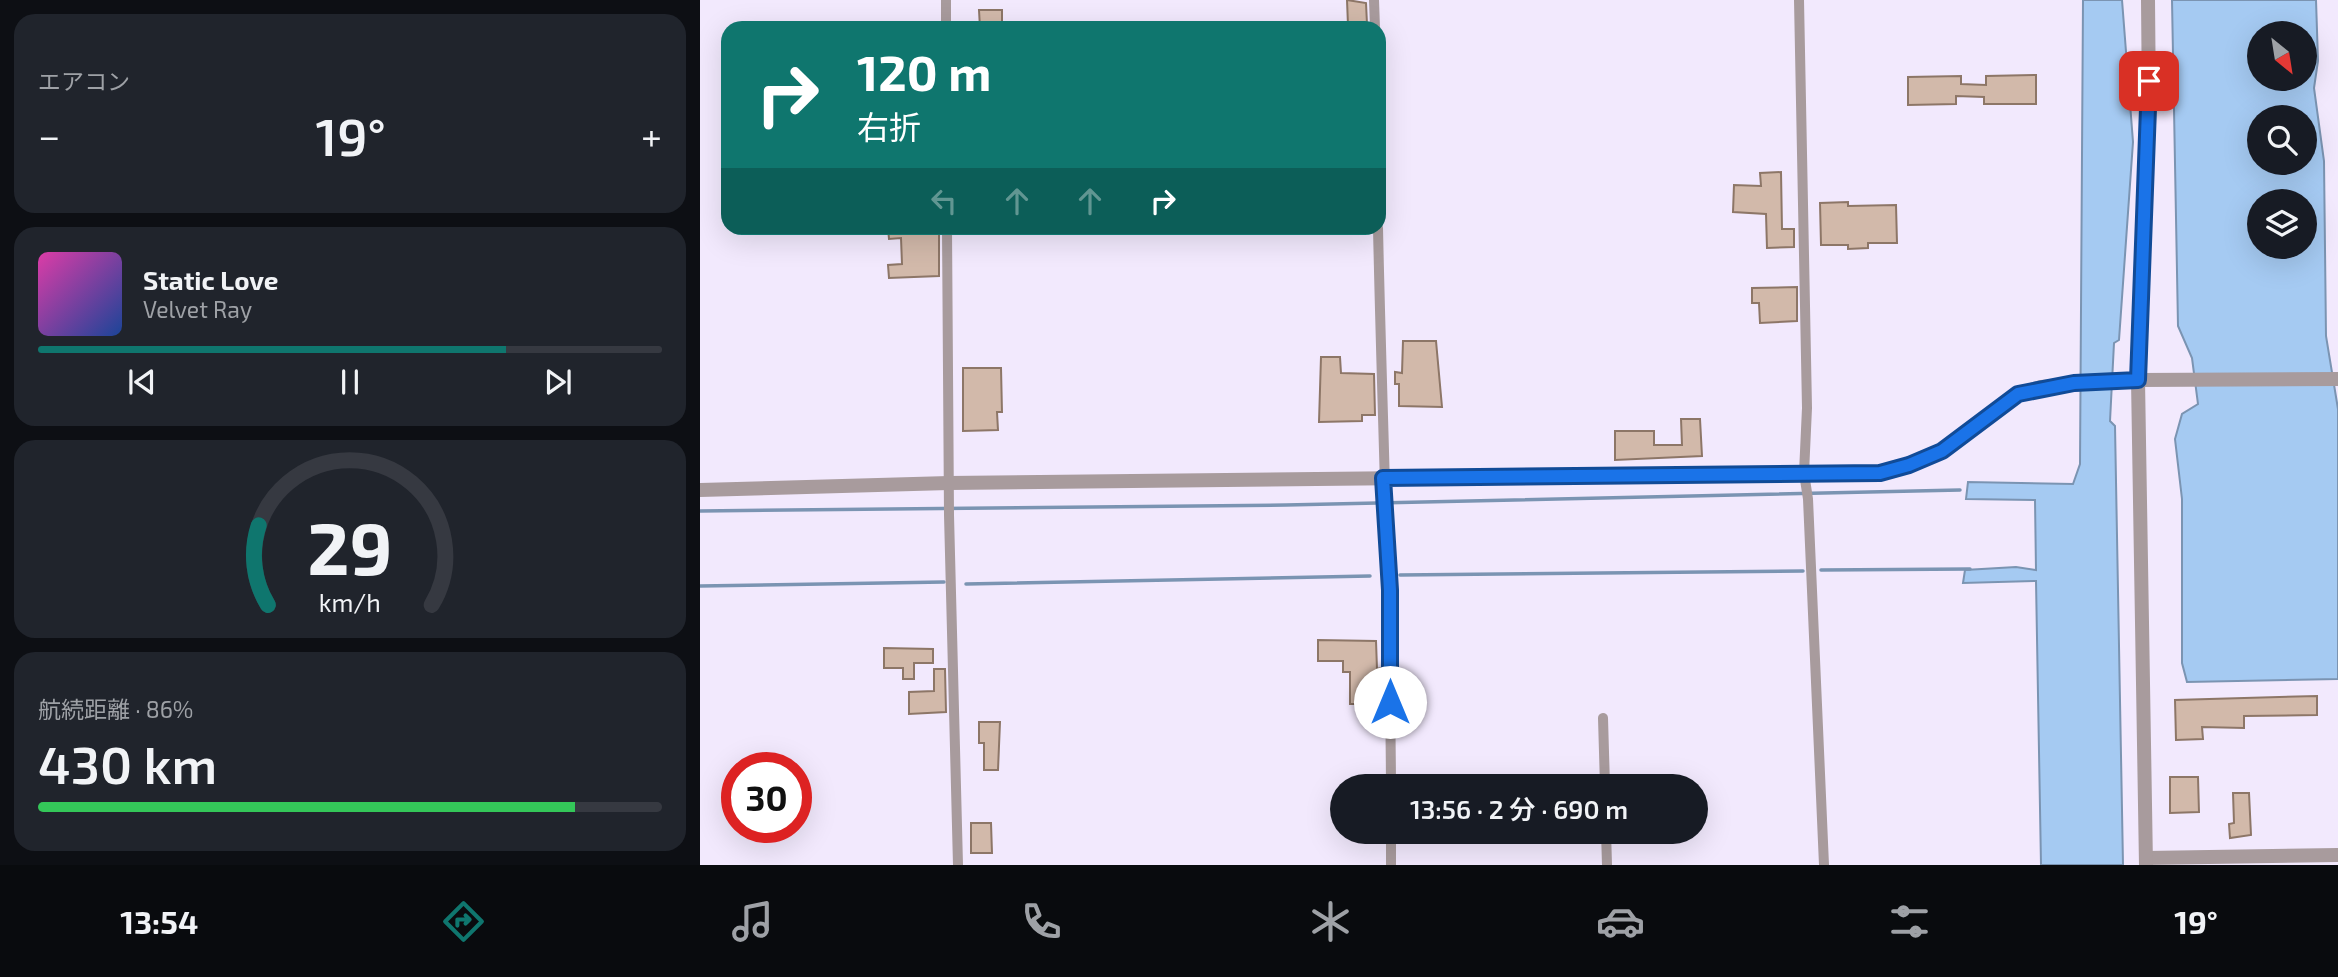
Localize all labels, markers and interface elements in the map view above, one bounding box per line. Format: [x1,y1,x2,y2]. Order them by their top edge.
north arrow [2247,21,2317,91]
map controls [2247,21,2317,259]
text: 120 m [857,42,991,101]
icon: right [742,49,833,140]
pin [2119,51,2179,111]
icon: arrive [2130,62,2168,100]
text: エアコン [38,67,130,95]
text: 19° [315,104,386,166]
button: search [2247,105,2317,175]
text: 右折 [857,107,921,145]
text: − [38,112,60,158]
text: + [641,112,662,158]
icon: left [925,182,963,220]
icon: ahead [998,182,1036,220]
icon: ahead [1071,182,1109,220]
icon: right [1144,182,1182,220]
button: layers [2247,189,2317,259]
text: Static Love [143,264,279,295]
text: Velvet Ray [143,295,252,323]
icon: previous [123,363,161,401]
icon: pause [331,363,369,401]
icon: next [539,363,577,401]
text: 29 [307,502,393,590]
text: km/h [319,587,381,617]
position arrow [1353,665,1427,739]
text: 航続距離 · 86% [38,695,193,723]
text: 430 km [38,732,217,794]
speed limit sign: 30 [721,752,812,843]
text: 13:56 · 2 分 · 690 m [1410,793,1628,824]
icon: directions [439,897,488,946]
icon: music [728,897,777,946]
icon: phone [1017,897,1066,946]
icon: climate [1306,897,1355,946]
icon: car [1596,897,1645,946]
icon: filters [1885,897,1934,946]
text: 13:54 [120,902,198,940]
text: 19° [2174,902,2218,940]

